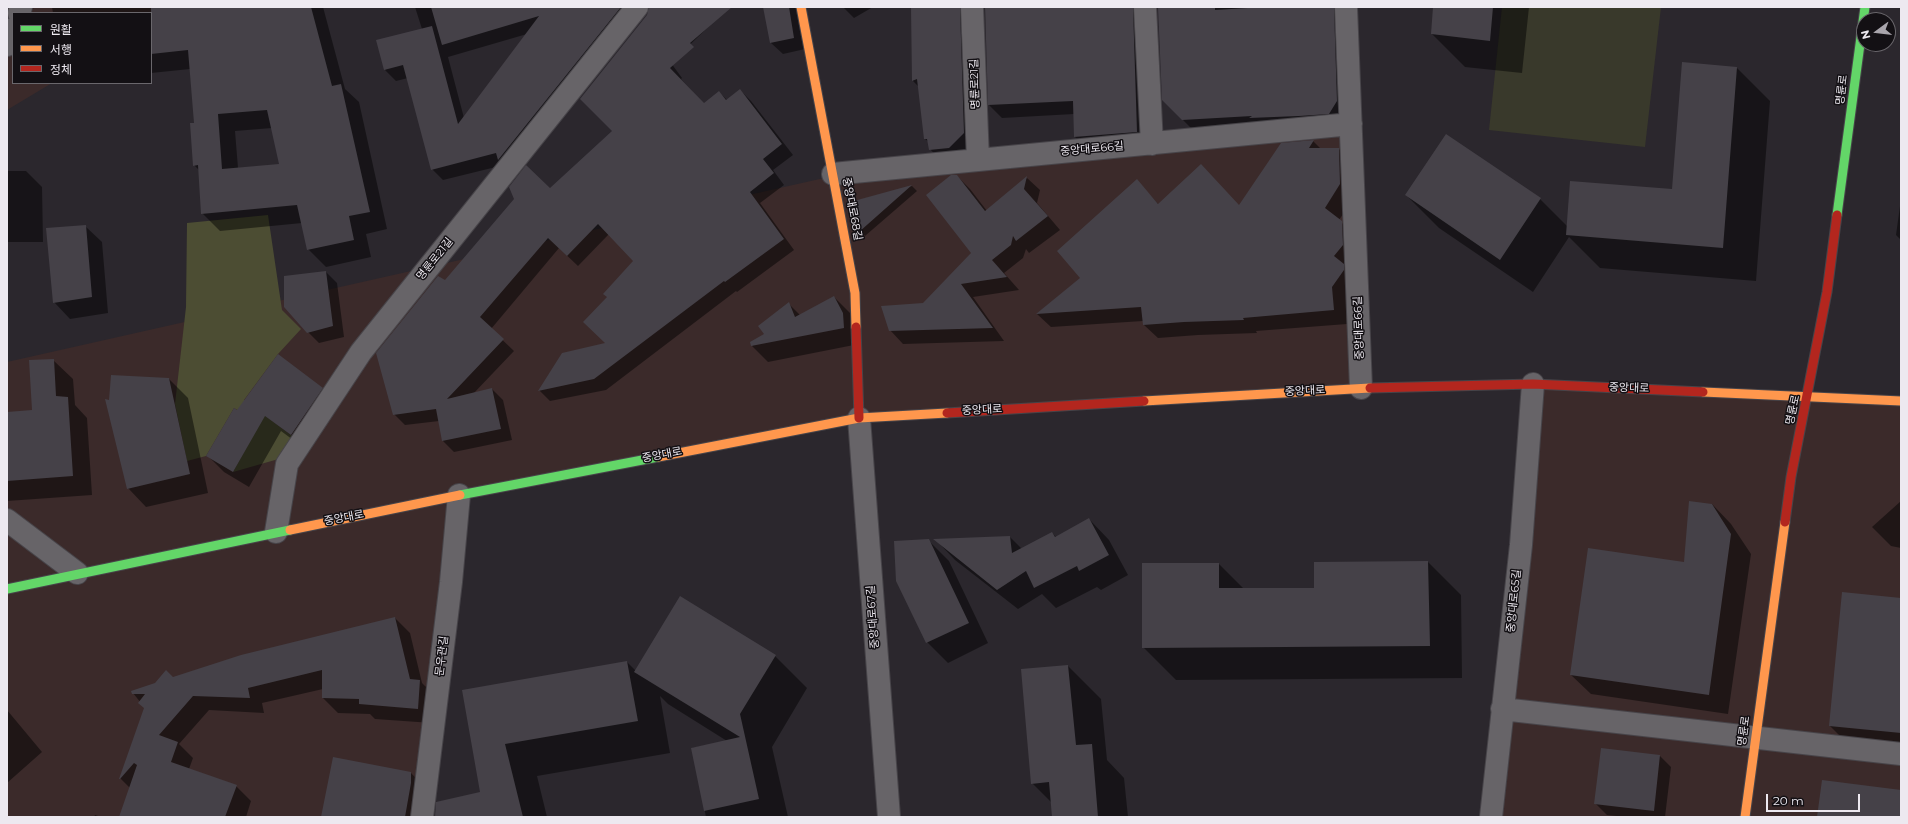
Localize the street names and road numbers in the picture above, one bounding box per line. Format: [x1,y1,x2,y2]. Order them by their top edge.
street label: 명륜로21길 [968,58,982,110]
street label: 명륜로 [1834,74,1850,106]
street label: 중앙대로66길 [1060,140,1124,158]
street label: 중앙대로68길 [839,176,865,242]
street label: 명륜로21길 [414,235,456,283]
street label: 중앙대로66길 [1351,296,1367,360]
street label: 중앙대로 [1609,381,1649,395]
street label: 중앙대로 [1284,383,1326,399]
street label: 명륜로 [1783,394,1803,426]
street label: 중앙대로 [961,402,1003,418]
street label: 중앙대로 [641,445,683,465]
street label: 중앙대로 [323,508,365,528]
street label: 중앙대로65길 [1504,569,1524,633]
street label: 중앙대로67길 [864,585,882,649]
street label: 문우관길 [433,635,451,677]
street label: 명륜로 [1735,715,1753,747]

